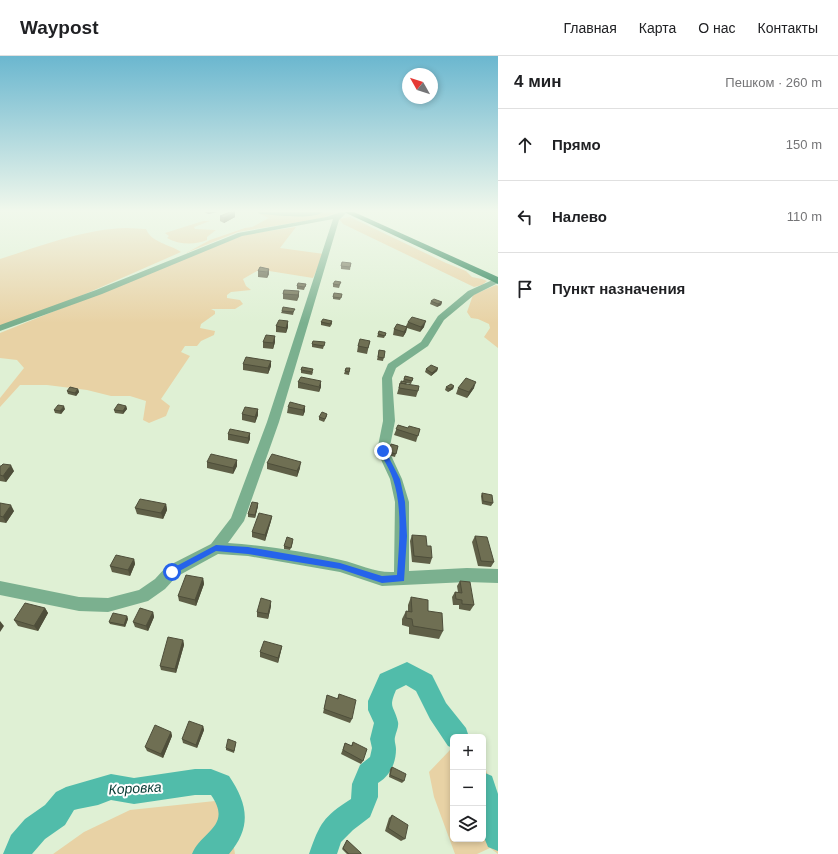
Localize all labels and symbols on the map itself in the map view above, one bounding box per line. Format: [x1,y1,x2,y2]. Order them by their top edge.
north arrow [402,68,438,104]
route end [374,442,392,460]
route start [163,563,181,581]
water label: Коровка [108,779,162,797]

